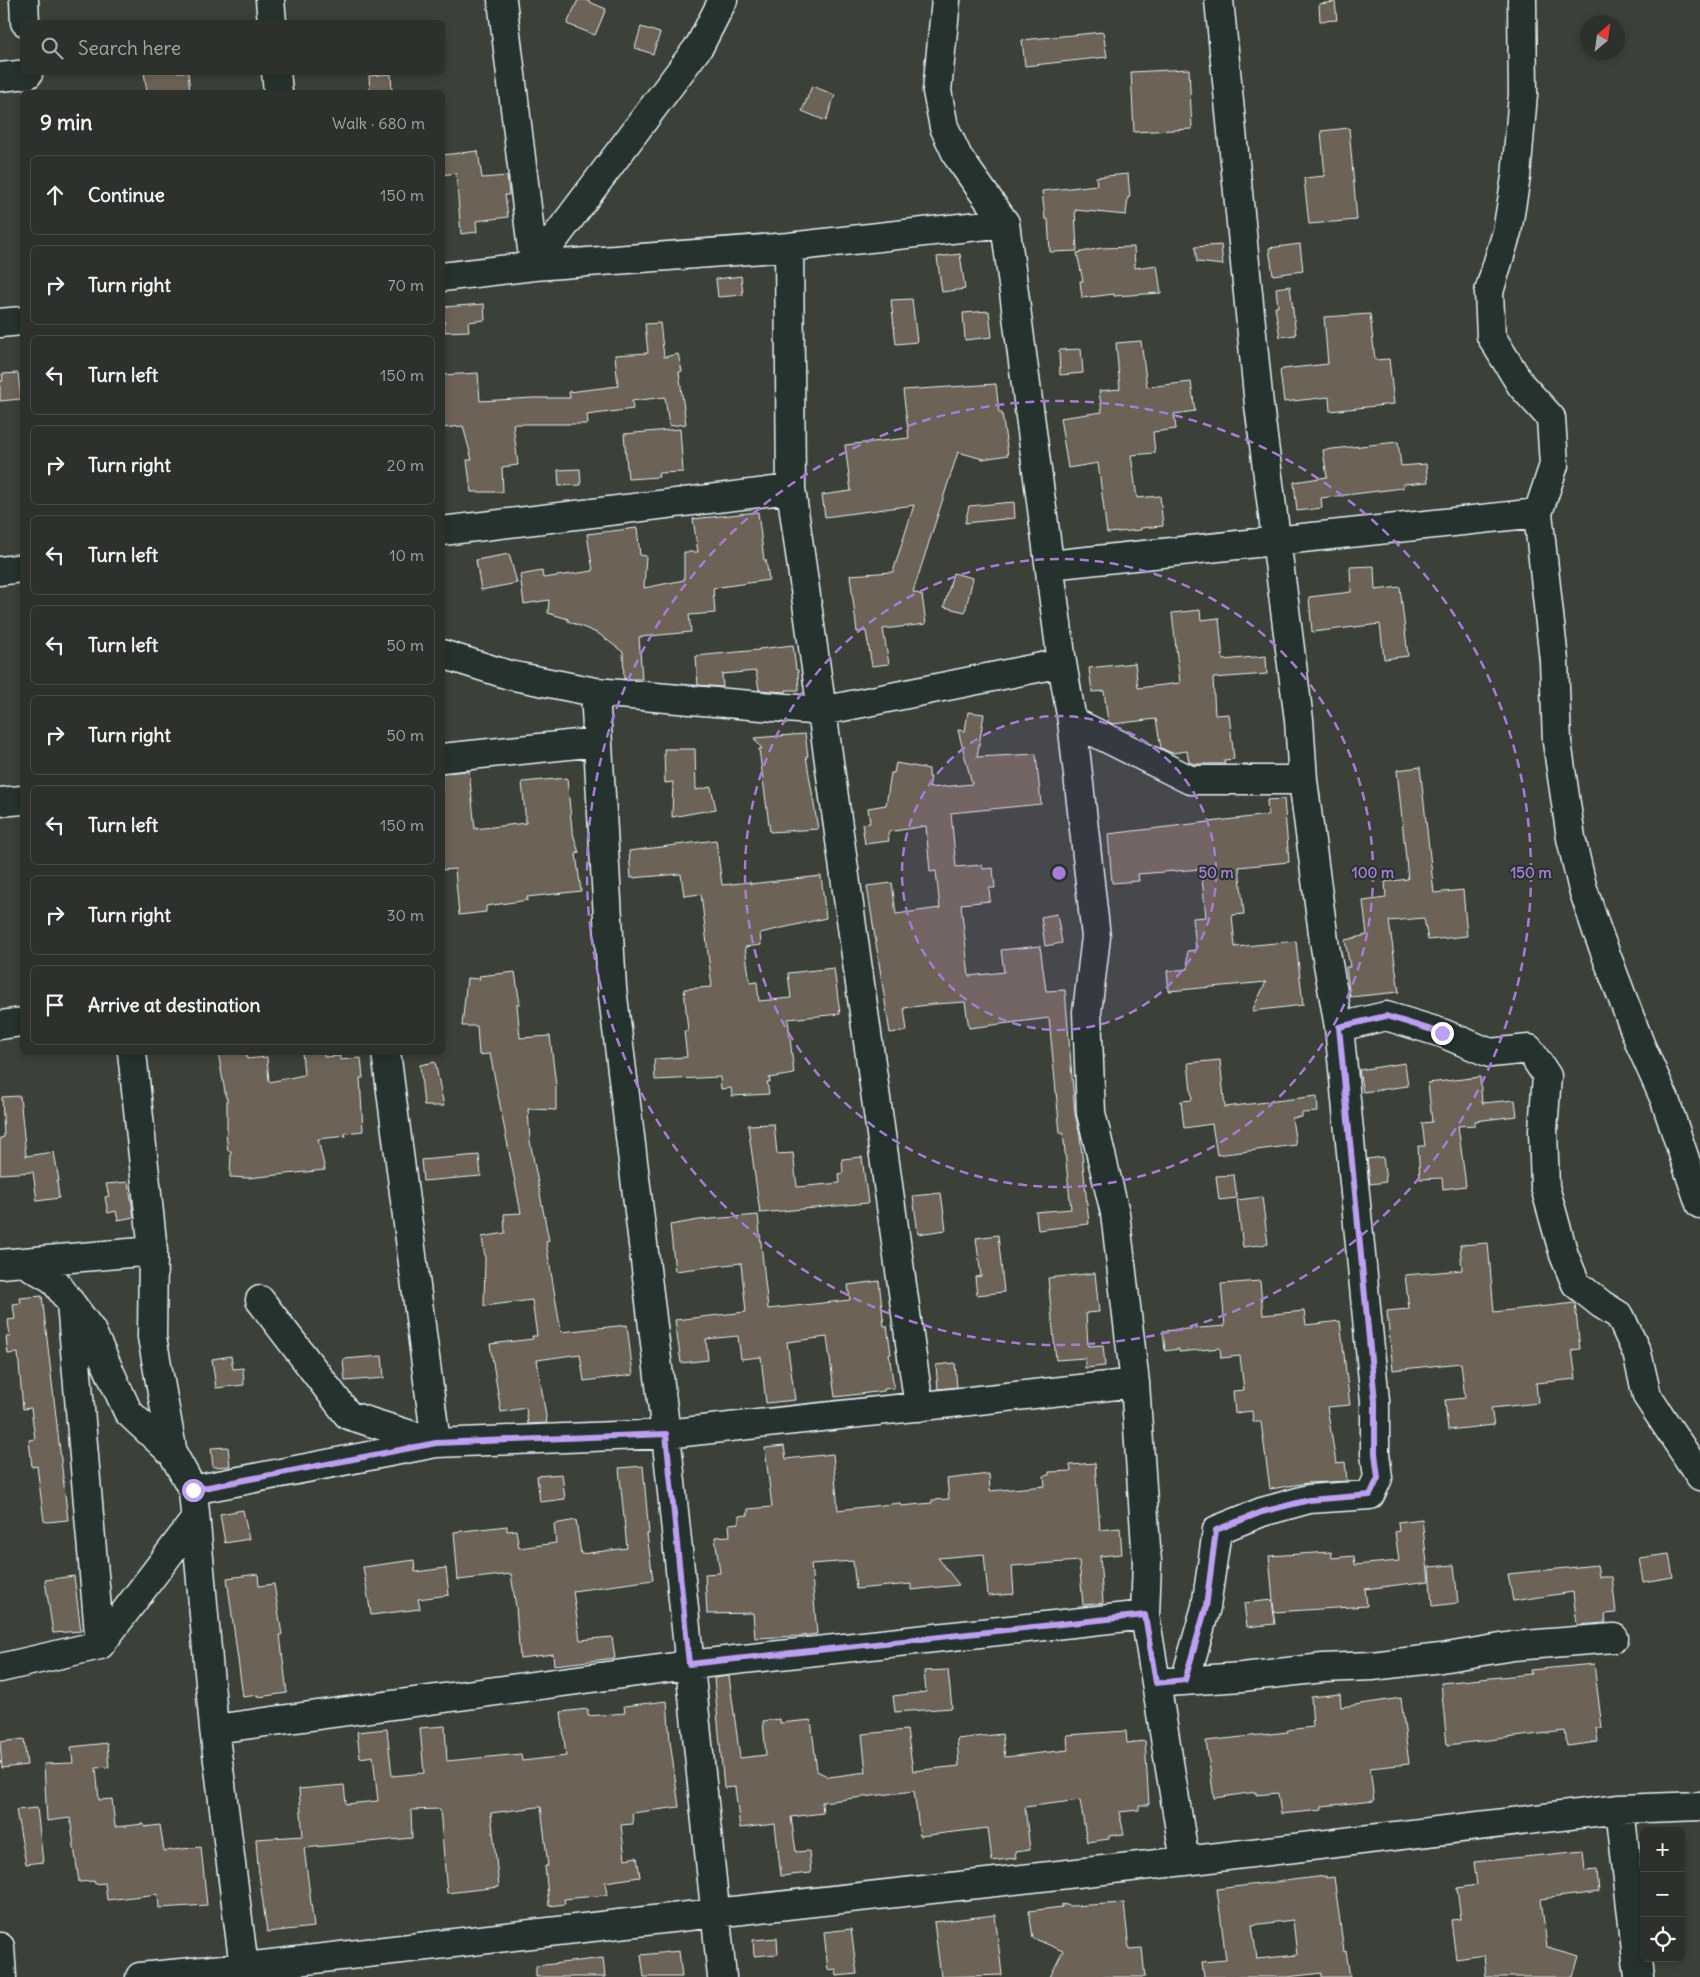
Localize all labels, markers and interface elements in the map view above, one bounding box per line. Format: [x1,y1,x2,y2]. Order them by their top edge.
north arrow [1580,15,1625,60]
search box [20,20,445,75]
icon: search [38,34,66,62]
text: Search here [78,36,181,60]
text: 9 min [40,109,92,136]
text: Walk · 680 m [332,113,425,133]
icon: ahead [41,181,69,209]
text: Continue [88,183,165,207]
text: 150 m [380,185,424,205]
icon: right [41,271,69,299]
text: Turn right [88,273,171,297]
text: 70 m [388,275,424,295]
icon: left [41,361,69,389]
text: Turn left [88,363,158,387]
text: 150 m [380,365,424,385]
icon: right [41,451,69,479]
text: Turn right [88,453,171,477]
text: 20 m [387,455,424,475]
icon: left [41,541,69,569]
text: Turn left [88,543,158,567]
text: 10 m [389,545,424,565]
icon: left [41,631,69,659]
text: Turn left [88,633,158,657]
text: 50 m [386,635,424,655]
icon: right [41,721,69,749]
text: Turn right [88,723,171,747]
text: 50 m [386,725,424,745]
icon: left [41,811,69,839]
text: Turn left [88,813,158,837]
text: 150 m [380,815,424,835]
text: 50 m [1198,863,1234,882]
text: 100 m [1352,863,1394,882]
text: 150 m [1510,863,1552,882]
centre of rings [1050,864,1068,882]
icon: right [41,901,69,929]
text: Turn right [88,903,171,927]
text: 30 m [387,905,424,925]
icon: arrive [41,991,69,1019]
text: Arrive at destination [88,993,261,1017]
route end [1431,1022,1454,1045]
route start [182,1479,205,1502]
map controls [1640,1827,1685,1962]
button: + [1640,1827,1685,1872]
button: − [1640,1872,1685,1917]
button: locate [1640,1917,1685,1962]

